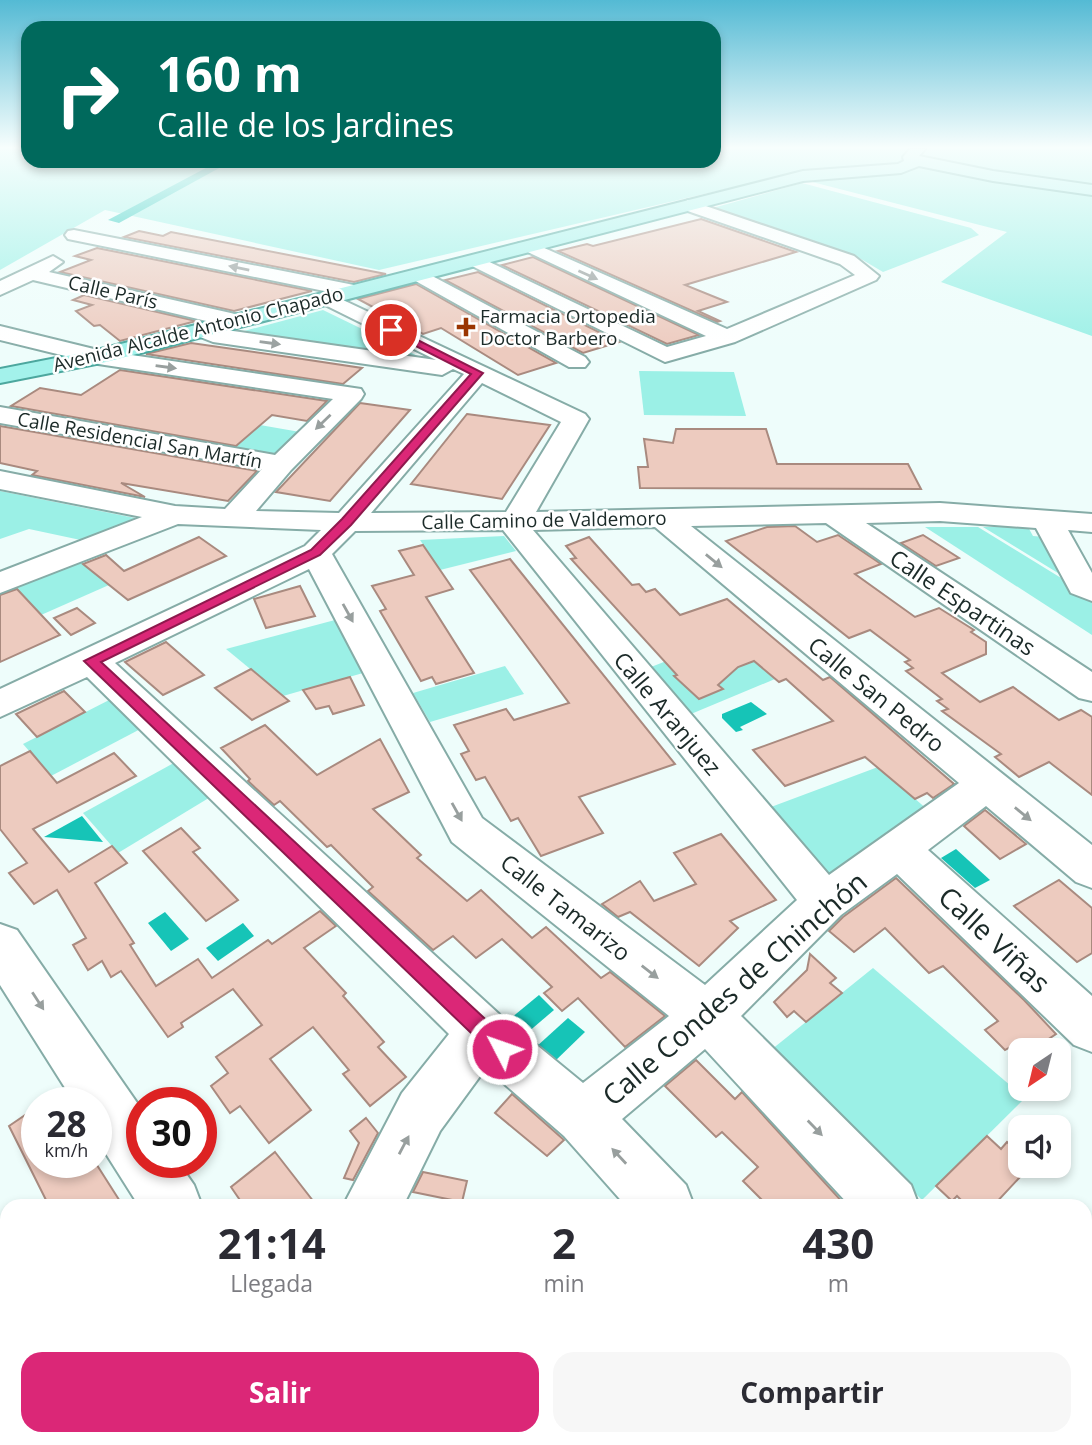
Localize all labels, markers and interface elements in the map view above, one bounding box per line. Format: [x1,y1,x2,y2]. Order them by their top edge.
text: 160 m [157,40,302,106]
icon: right [42,49,133,140]
text: Calle de los Jardines [157,103,454,146]
one-way arrow [228,262,250,273]
street label: Calle París [66,269,160,315]
one-way arrow [578,269,598,281]
street label: Avenida Alcalde Antonio Chapado [50,280,346,378]
pin [361,300,421,360]
place label: Farmacia Ortopedia Doctor Barbero [480,303,656,351]
icon: arrive [372,311,410,349]
marker: Farmacia Ortopedia Doctor Barbero [458,319,474,335]
one-way arrow [259,338,281,349]
one-way arrow [155,362,177,373]
street label: Calle Residencial San Martín [15,406,265,474]
one-way arrow [316,413,332,430]
street label: Calle Camino de Valdemoro [421,505,667,535]
street label: Calle Espartinas [884,541,1042,663]
one-way arrow [706,553,723,568]
one-way arrow [342,603,354,623]
street label: Calle San Pedro [802,629,952,759]
street label: Calle Aranjuez [607,644,729,782]
one-way arrow [451,803,463,822]
one-way arrow [1015,806,1032,821]
street label: Calle Tamarizo [494,846,638,968]
street label: Calle Condes de Chinchón [594,862,874,1114]
street label: Calle Viñas [931,877,1059,1001]
one-way arrow [641,965,659,979]
one-way arrow [31,991,44,1011]
position arrow [465,1012,539,1086]
north arrow [1008,1038,1071,1101]
map controls [1008,1038,1071,1178]
speed limit sign: 30 [126,1087,217,1178]
text: 28 [46,1100,87,1147]
button: sound [1008,1115,1071,1178]
one-way arrow [806,1119,822,1136]
one-way arrow [398,1135,410,1155]
text: km/h [45,1138,88,1162]
one-way arrow [611,1147,627,1164]
text: 21:14 [218,1214,326,1271]
text: 2 [552,1214,576,1271]
text: 430 [802,1214,874,1271]
text: Llegada [230,1267,313,1299]
text: min [543,1267,585,1299]
text: m [828,1267,849,1299]
button: Salir [21,1352,539,1432]
button: Compartir [553,1352,1071,1432]

